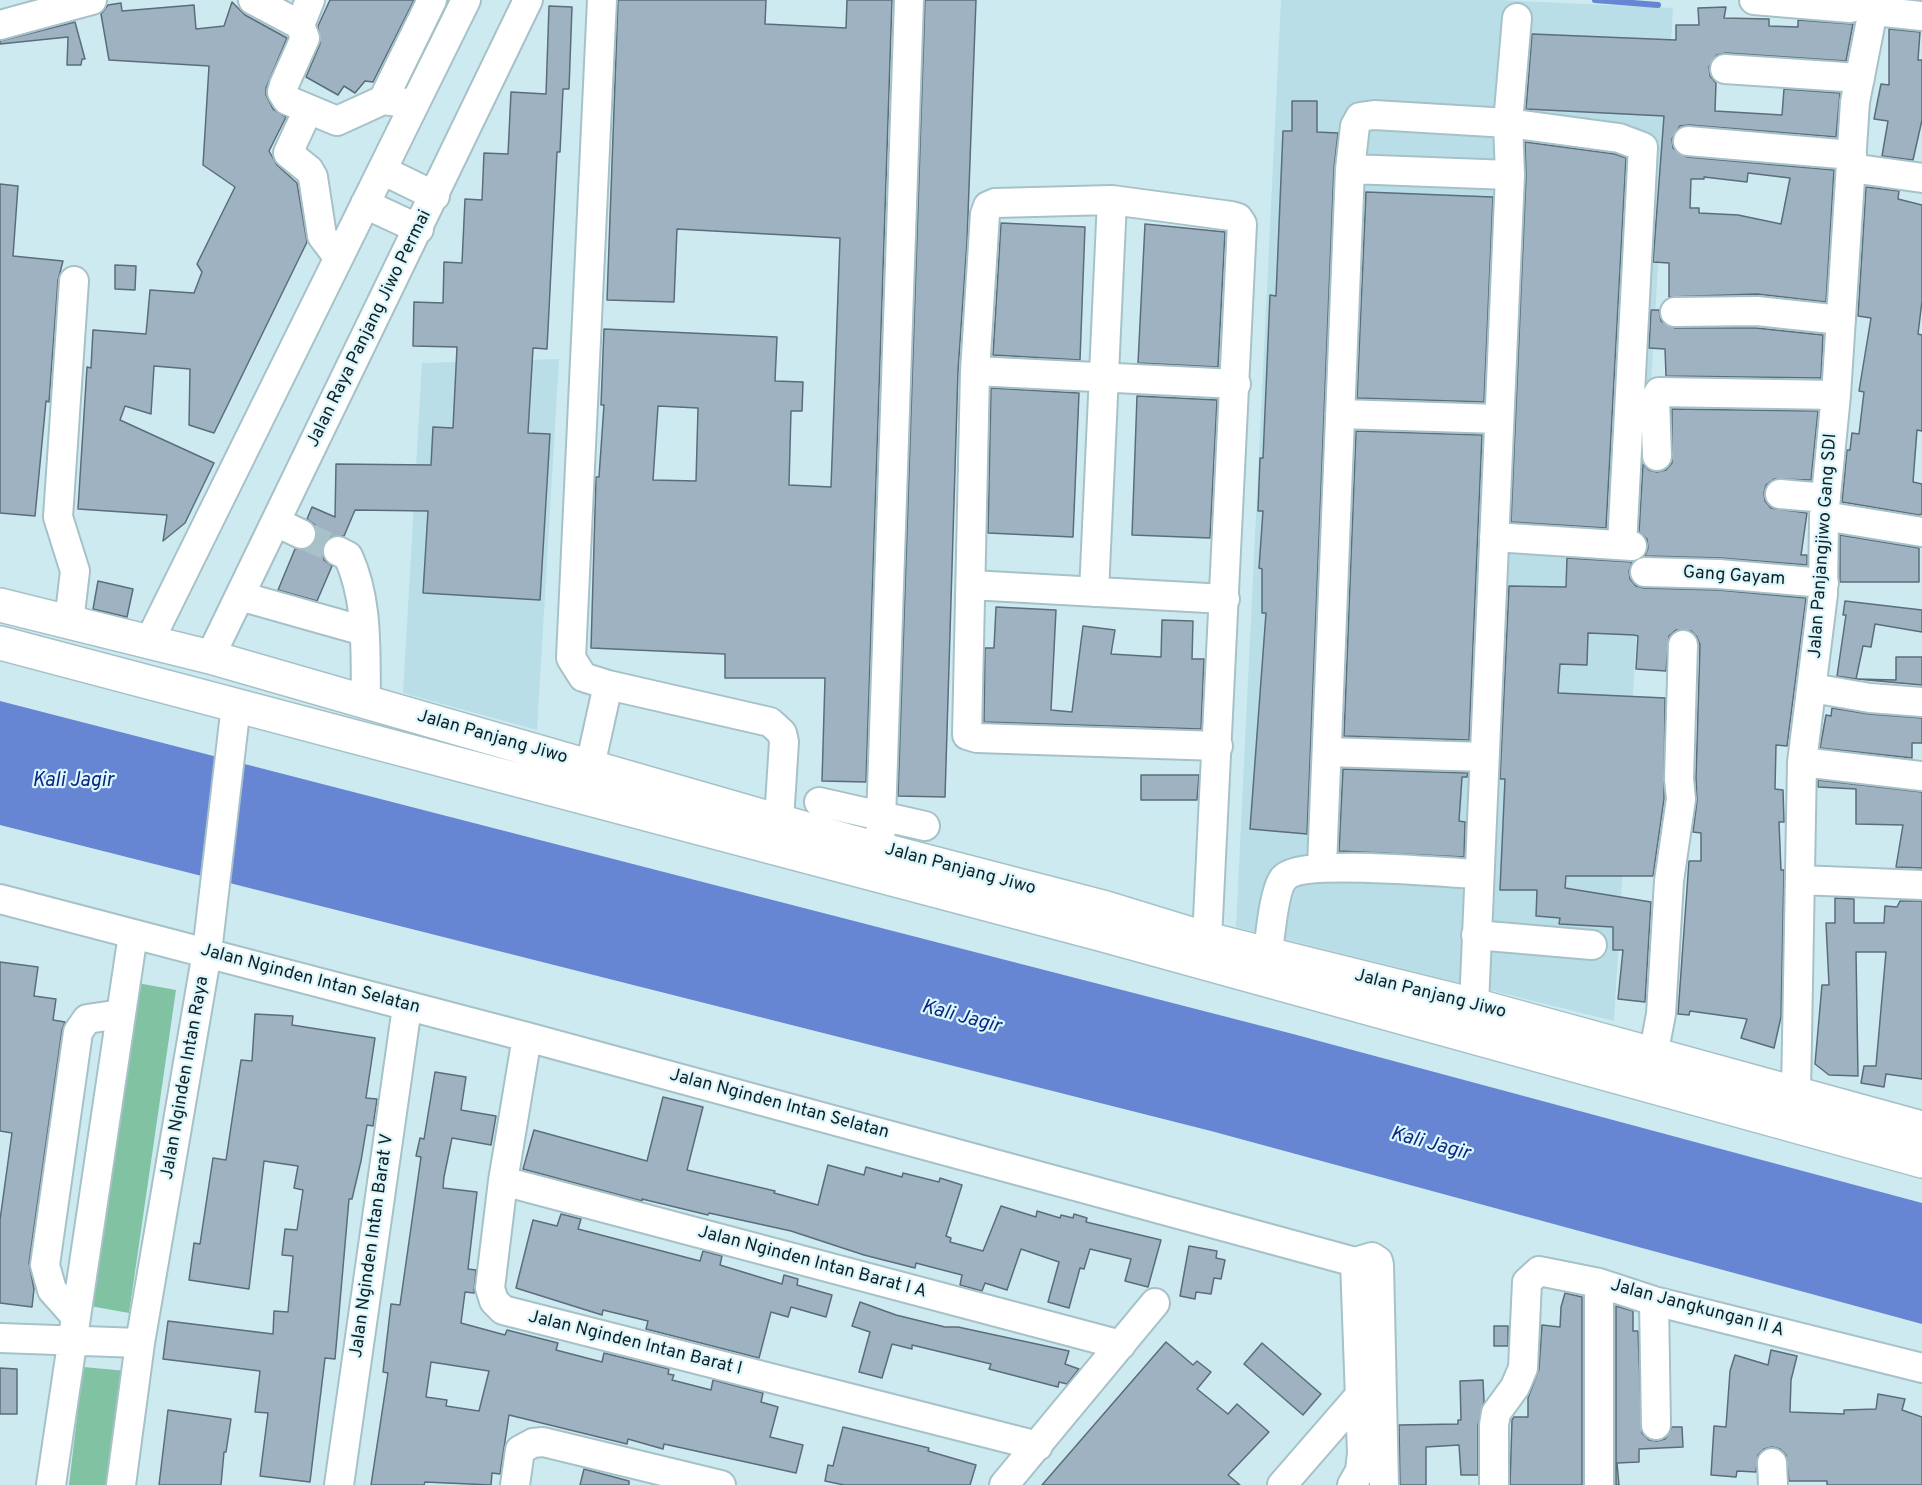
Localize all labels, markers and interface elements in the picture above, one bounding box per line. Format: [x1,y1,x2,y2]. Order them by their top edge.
street label: Jalan Raya Panjang Jiwo Permai [303,207,437,451]
street label: Jalan Panjangjiwo Gang SDI [1805,433,1843,659]
street label: Gang Gayam [1682,563,1786,591]
street label: Jalan Panjang Jiwo [414,706,570,770]
water label: Kali Jagir [32,770,114,794]
street label: Jalan Panjang Jiwo [882,839,1038,901]
street label: Jalan Nginden Intan Selatan [198,940,422,1020]
street label: Jalan Panjang Jiwo [1352,966,1508,1024]
street label: Jalan Nginden Intan Raya [157,975,215,1181]
water label: Kali Jagir [919,996,1003,1040]
street label: Jalan Nginden Intan Selatan [667,1065,891,1145]
water label: Kali Jagir [1388,1123,1472,1167]
street label: Jalan Nginden Intan Barat V [347,1132,399,1360]
street label: Jalan Nginden Intan Barat I A [695,1222,929,1304]
street label: Jalan Jangkungan II A [1608,1275,1786,1343]
street label: Jalan Nginden Intan Barat I [526,1307,744,1381]

